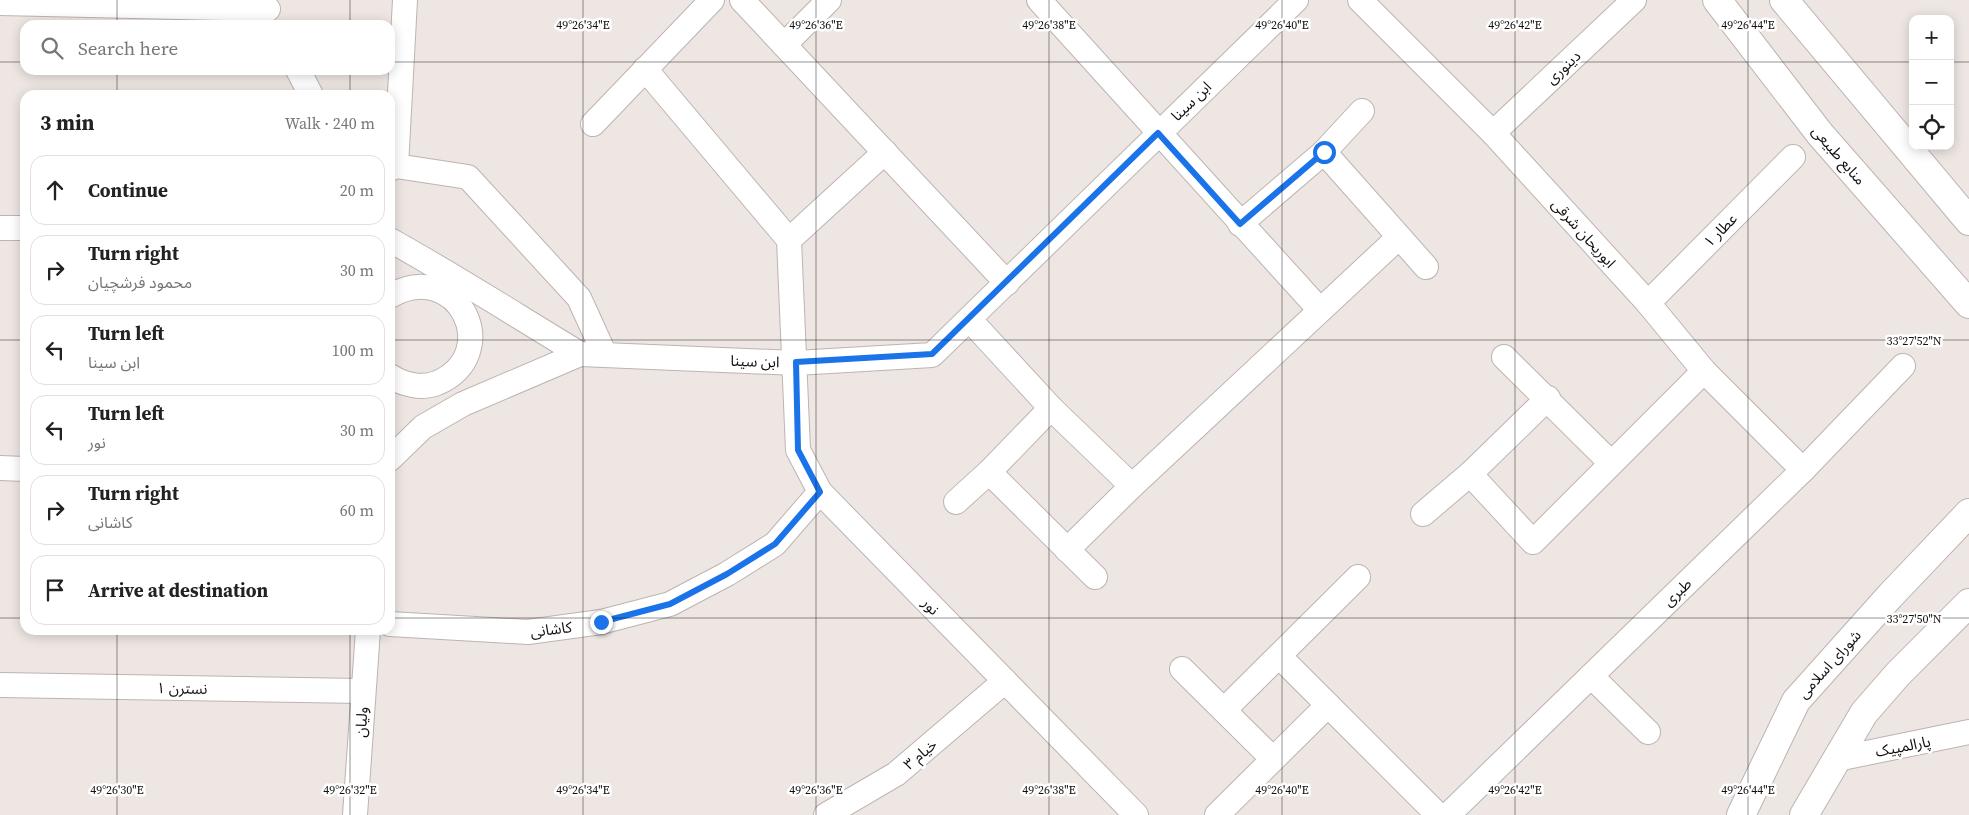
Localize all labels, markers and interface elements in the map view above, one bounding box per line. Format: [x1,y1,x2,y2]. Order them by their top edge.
map controls [1909,15,1954,150]
button: + [1909,15,1954,60]
text: 49°26'34"E [556,17,610,33]
text: 49°26'36"E [789,17,843,33]
text: 49°26'38"E [1022,17,1076,33]
text: 49°26'40"E [1255,17,1309,33]
text: 49°26'42"E [1488,17,1542,33]
text: 49°26'44"E [1721,17,1775,33]
search box [20,20,395,75]
icon: search [38,34,66,62]
text: Search here [78,35,178,61]
street label: دینوری [1541,45,1585,89]
button: − [1909,60,1954,105]
street label: ابن سینا [1166,76,1216,126]
button: locate [1909,105,1954,150]
text: 3 min [40,108,95,137]
text: Walk · 240 m [285,112,375,134]
street label: منابع طبیعی [1806,121,1871,191]
route start [1313,141,1336,164]
icon: ahead [41,176,69,204]
text: Continue [88,177,168,203]
text: 20 m [340,179,374,201]
street label: ابوریحان شرقی [1547,194,1621,272]
street label: عطار ۱ [1698,208,1742,252]
text: Turn right [88,240,179,266]
icon: right [41,256,69,284]
text: 30 m [340,259,374,281]
text: محمود فرشچیان [88,271,192,293]
text: Turn left [88,320,164,346]
text: 33°27'52"N [1886,333,1942,349]
icon: left [41,336,69,364]
text: 100 m [332,339,374,361]
street label: ابن سینا [730,350,780,372]
text: ابن سینا [88,351,140,373]
text: Turn left [88,400,164,426]
icon: left [41,416,69,444]
text: 30 m [340,419,374,441]
text: نور [88,431,106,453]
text: Turn right [88,480,179,506]
icon: right [41,496,69,524]
text: 60 m [340,499,374,521]
text: کاشانی [88,511,133,533]
street label: طبری [1658,573,1696,611]
icon: arrive [41,576,69,604]
text: Arrive at destination [88,577,268,603]
street label: نور [917,592,944,619]
route end [590,611,613,634]
text: 33°27'50"N [1886,611,1942,627]
street label: کاشانی [529,616,574,642]
street label: شورای اسلامی [1793,625,1866,703]
street label: نسترن ۱ [156,677,208,699]
street label: ولیان [349,706,373,738]
street label: پارالمپیک [1874,730,1932,762]
street label: خیام ۳ [899,734,942,775]
text: 49°26'30"E [90,782,144,798]
text: 49°26'32"E [323,782,377,798]
text: 49°26'34"E [556,782,610,798]
text: 49°26'36"E [789,782,843,798]
text: 49°26'38"E [1022,782,1076,798]
text: 49°26'40"E [1255,782,1309,798]
text: 49°26'42"E [1488,782,1542,798]
text: 49°26'44"E [1721,782,1775,798]

